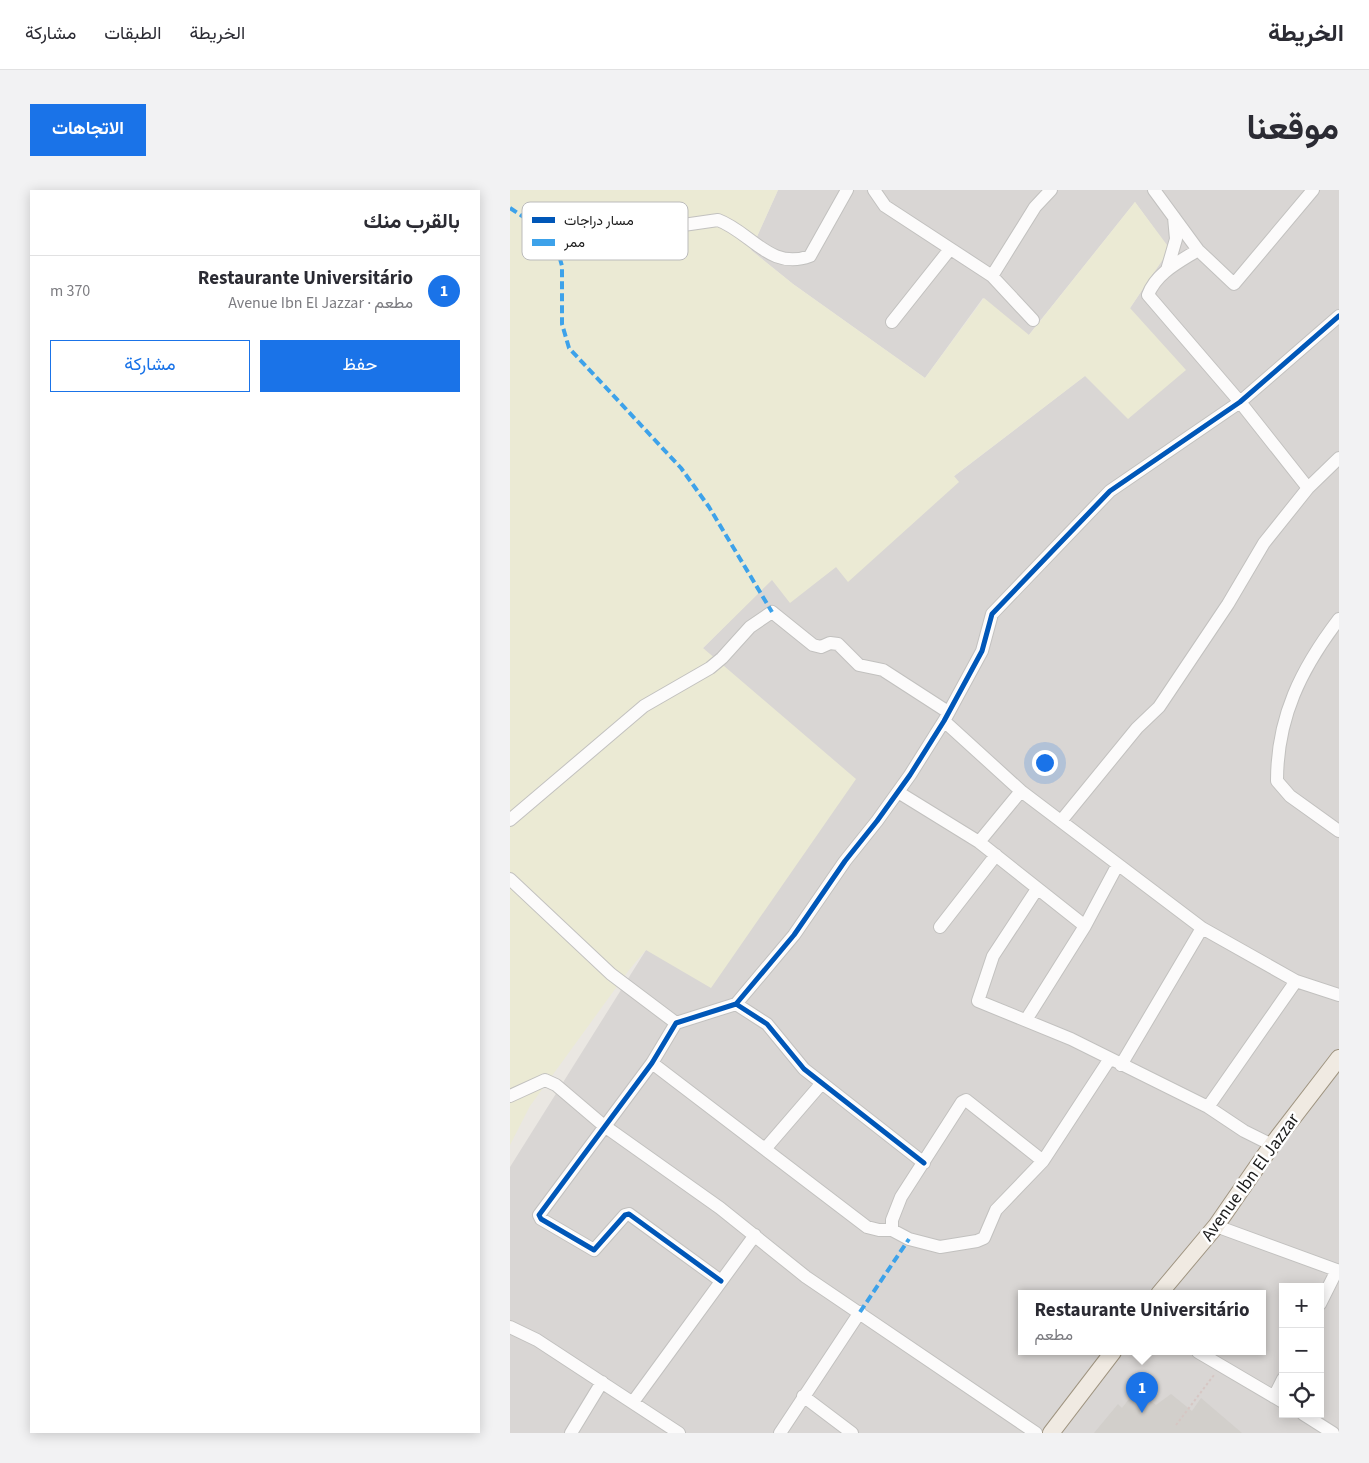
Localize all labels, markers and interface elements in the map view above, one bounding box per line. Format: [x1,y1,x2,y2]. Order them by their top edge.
text: الخريطة [1268,16,1344,51]
text: مشاركة [25,21,76,46]
text: الطبقات [104,21,161,46]
text: الخريطة [189,21,245,46]
text: موقعنا [1246,103,1339,153]
button: الاتجاهات [30,104,146,156]
legend [522,202,688,260]
text: بالقرب منك [364,206,460,236]
text: مسار دراجات [564,211,634,231]
text: ممر [563,233,585,253]
text: Restaurante Universitário [198,265,413,292]
text: 370 m [50,280,90,302]
text: 1 [440,280,448,302]
text: مطعم · Avenue Ibn El Jazzar [228,292,413,314]
button: مشاركة [50,340,250,392]
button: حفظ [260,340,460,392]
your location [1032,750,1058,776]
street label: Avenue Ibn El Jazzar [1195,1108,1306,1246]
map controls [1279,1283,1324,1418]
button: + [1279,1283,1324,1328]
popup [1018,1290,1266,1355]
text: Restaurante Universitário [1034,1297,1250,1324]
text: مطعم [1034,1324,1073,1346]
button: − [1279,1328,1324,1373]
pin: 1 [1126,1372,1158,1413]
button: locate [1279,1373,1324,1418]

